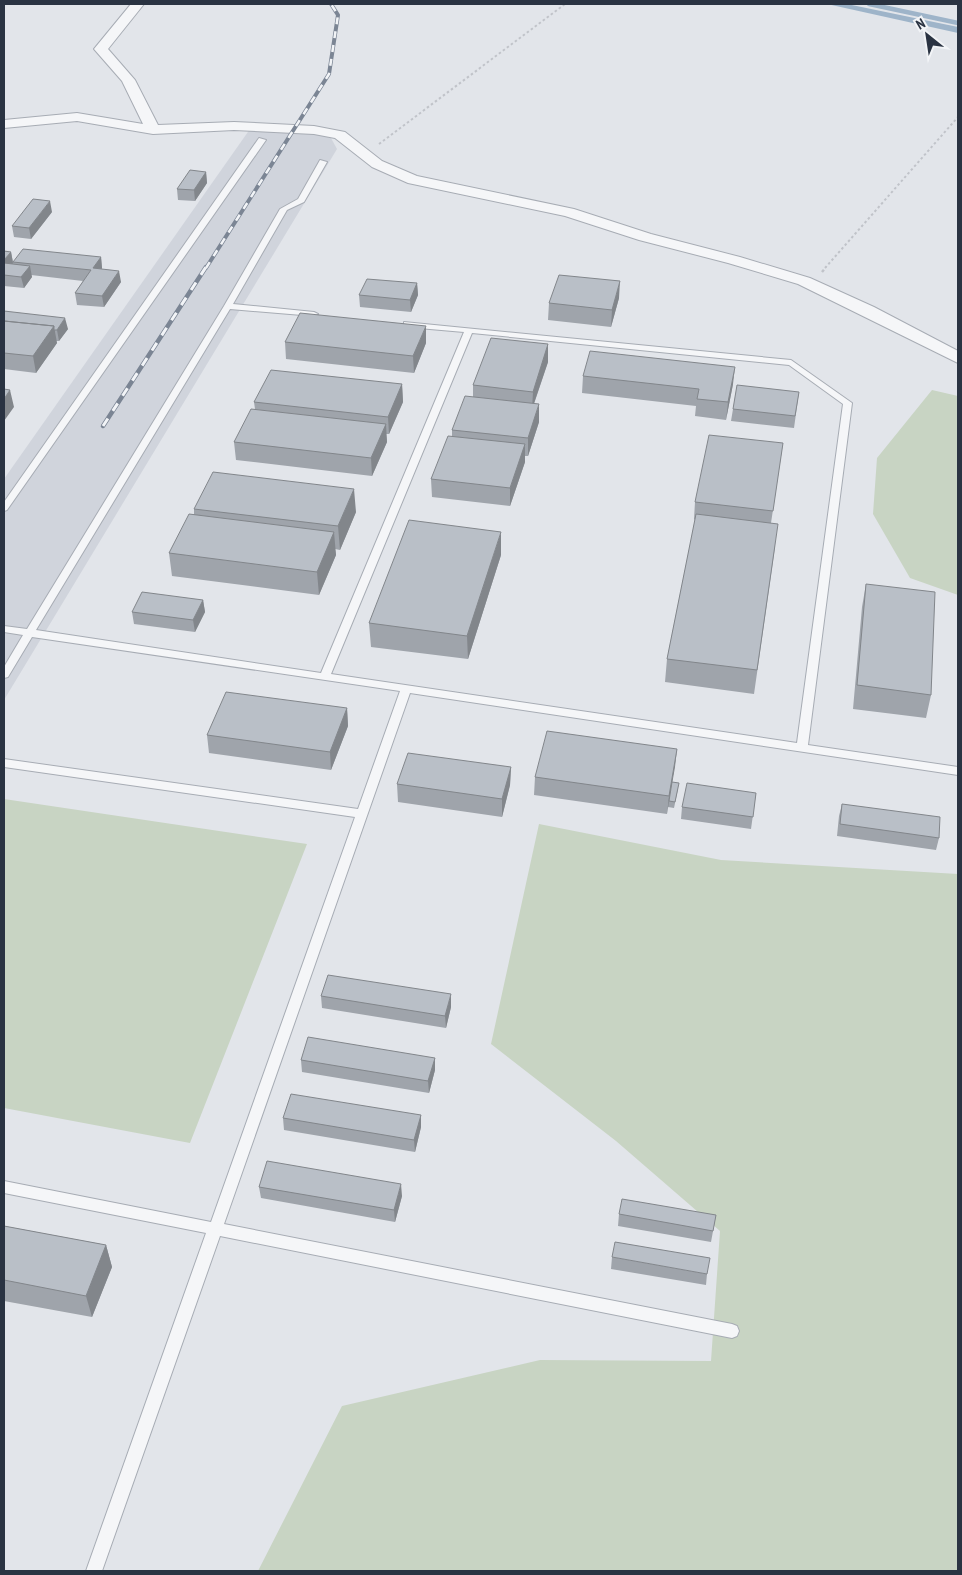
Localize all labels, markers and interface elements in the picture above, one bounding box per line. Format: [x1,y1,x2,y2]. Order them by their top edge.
north arrow [902,10,952,60]
text: N [913,14,928,33]

